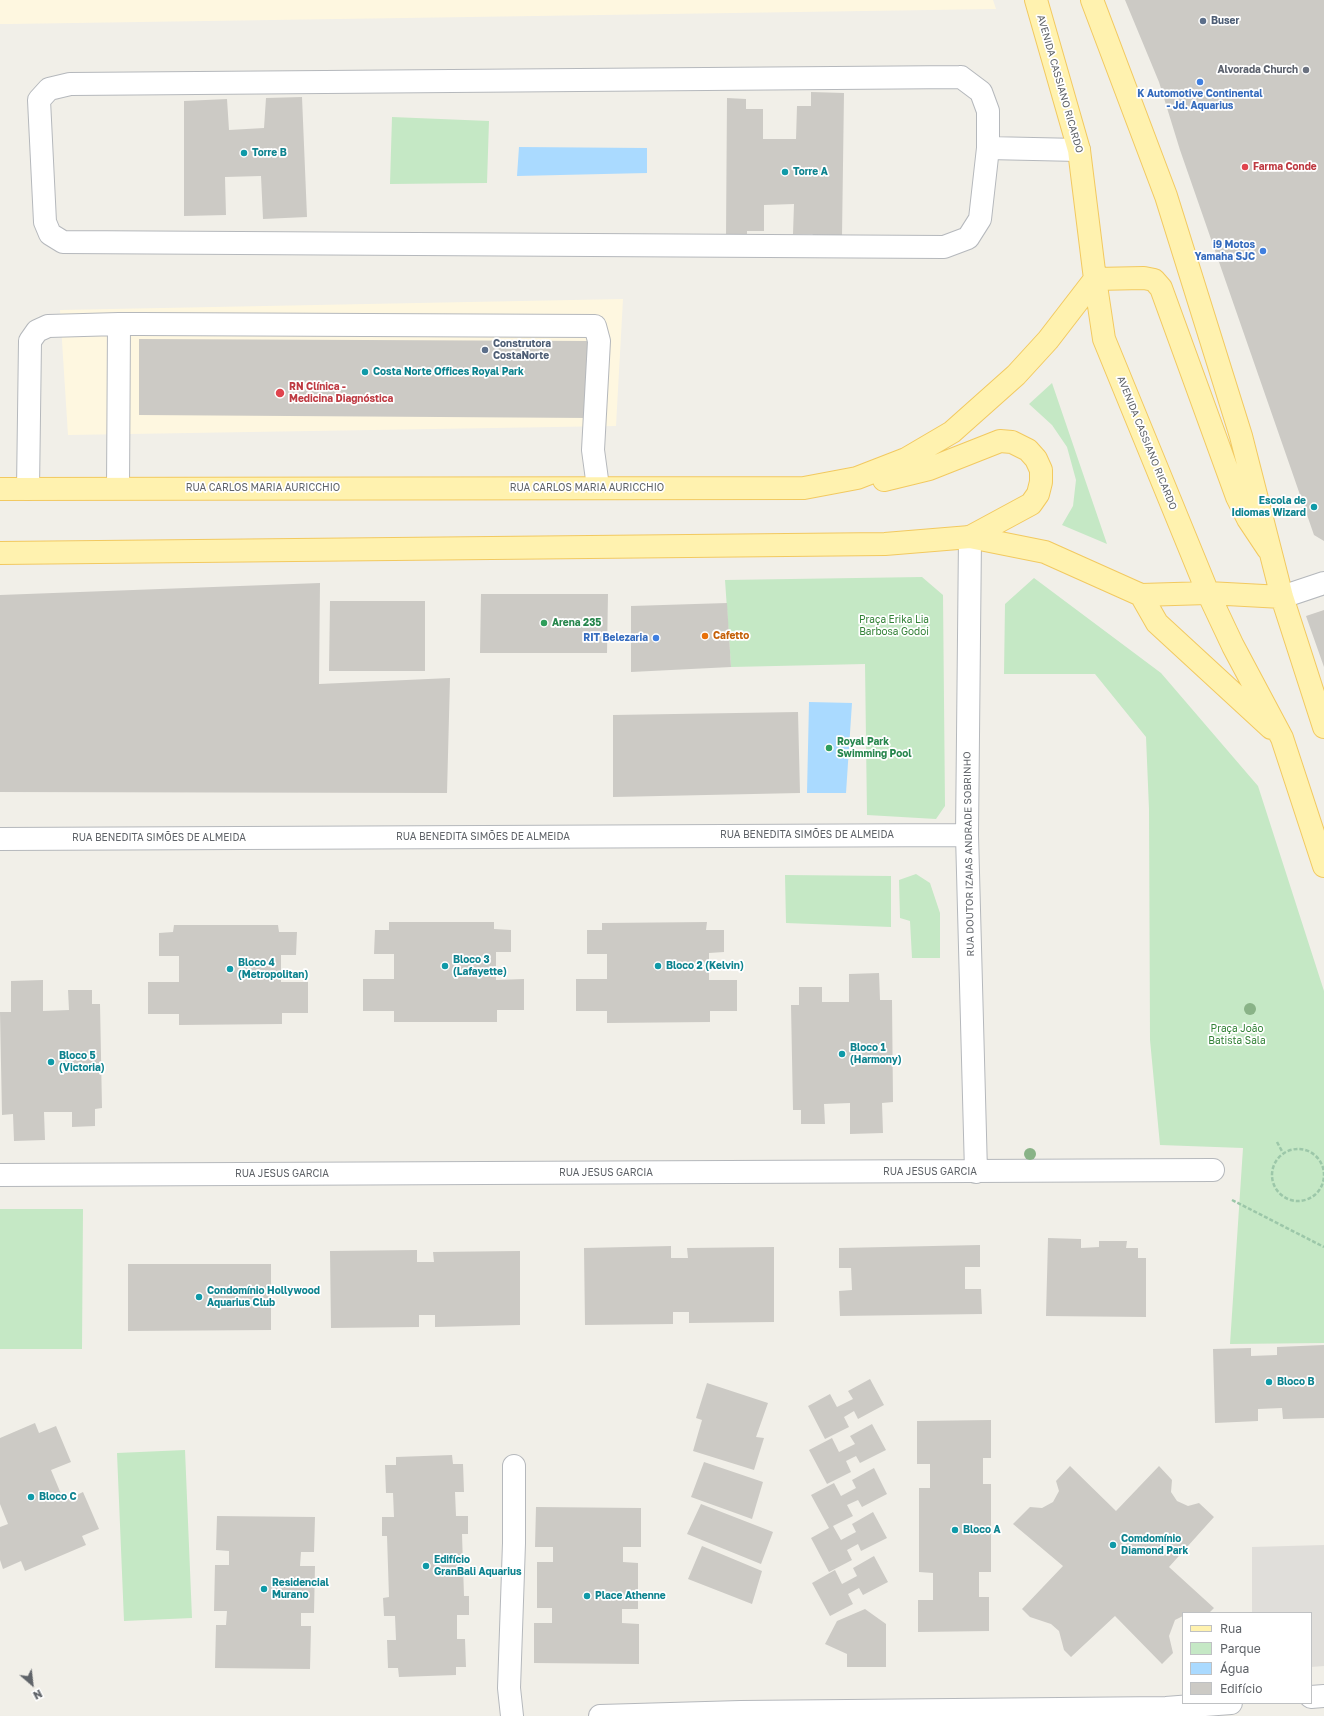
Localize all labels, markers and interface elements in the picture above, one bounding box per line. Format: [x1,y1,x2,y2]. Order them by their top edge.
street label: AVENIDA CASSIANO RICARDO [1035,14,1085,154]
place label: Buser [1211,15,1239,27]
marker: Buser [1198,16,1208,26]
place label: Alvorada Church [1217,64,1298,76]
marker: Alvorada Church [1301,65,1311,75]
marker: K Automotive Continental - Jd. Aquarius [1195,77,1205,87]
place label: K Automotive Continental - Jd. Aquarius [1137,88,1263,112]
place label: Torre B [252,147,287,159]
marker: Torre B [239,148,249,158]
place label: Farma Conde [1253,161,1317,173]
marker: Farma Conde [1240,162,1250,172]
place label: Torre A [793,166,828,178]
marker: Torre A [780,167,790,177]
place label: i9 Motos Yamaha SJC [1195,239,1255,262]
marker: i9 Motos Yamaha SJC [1258,246,1268,256]
place label: Construtora CostaNorte [493,338,551,362]
marker: Construtora CostaNorte [480,345,490,355]
place label: Costa Norte Offices Royal Park [373,366,524,378]
marker: Costa Norte Offices Royal Park [360,367,370,377]
street label: AVENIDA CASSIANO RICARDO [1115,374,1179,512]
place label: RN Clínica - Medicina Diagnóstica [289,381,393,404]
marker: RN Clínica - Medicina Diagnóstica [274,387,286,399]
street label: RUA CARLOS MARIA AURICCHIO [186,482,340,494]
street label: RUA CARLOS MARIA AURICCHIO [510,482,664,494]
place label: Escola de Idiomas Wizard [1232,495,1306,518]
marker: Escola de Idiomas Wizard [1309,502,1319,512]
park label: Praça Erika Lia Barbosa Godoi [859,614,929,638]
place label: Arena 235 [552,617,601,629]
marker: Arena 235 [539,618,549,628]
place label: Cafetto [713,630,749,642]
marker: Cafetto [700,631,710,641]
place label: RIT Belezaria [583,632,648,644]
marker: RIT Belezaria [651,633,661,643]
place label: Royal Park Swimming Pool [837,736,912,760]
marker: Royal Park Swimming Pool [824,743,834,753]
street label: RUA DOUTOR IZAIAS ANDRADE SOBRINHO [961,751,977,957]
street label: RUA BENEDITA SIMÕES DE ALMEIDA [720,829,894,841]
street label: RUA BENEDITA SIMÕES DE ALMEIDA [396,831,570,843]
street label: RUA BENEDITA SIMÕES DE ALMEIDA [72,832,246,844]
place label: Bloco 3 (Lafayette) [453,954,507,978]
place label: Bloco 4 (Metropolitan) [238,957,308,980]
place label: Bloco 2 (Kelvin) [666,960,744,972]
marker: Bloco 3 (Lafayette) [440,961,450,971]
marker: Bloco 2 (Kelvin) [653,961,663,971]
marker: Bloco 4 (Metropolitan) [225,964,235,974]
park label: Praça João Batista Sala [1208,1023,1266,1046]
place label: Bloco 1 (Harmony) [850,1042,902,1066]
marker: Bloco 1 (Harmony) [837,1049,847,1059]
place label: Bloco 5 (Victoria) [59,1050,105,1074]
marker: Bloco 5 (Victoria) [46,1057,56,1067]
street label: RUA JESUS GARCIA [883,1166,977,1178]
street label: RUA JESUS GARCIA [559,1167,653,1179]
street label: RUA JESUS GARCIA [235,1168,329,1180]
place label: Condomínio Hollywood Aquarius Club [207,1285,320,1308]
marker: Condomínio Hollywood Aquarius Club [194,1292,204,1302]
place label: Bloco B [1277,1376,1315,1388]
marker: Bloco B [1264,1377,1274,1387]
place label: Bloco C [39,1491,77,1503]
marker: Bloco C [26,1492,36,1502]
place label: Bloco A [963,1524,1001,1536]
marker: Bloco A [950,1525,960,1535]
place label: Comdomínio Diamond Park [1121,1533,1188,1556]
marker: Comdomínio Diamond Park [1108,1540,1118,1550]
place label: Edifício GranBali Aquarius [434,1554,521,1578]
marker: Edifício GranBali Aquarius [421,1561,431,1571]
place label: Residencial Murano [272,1577,329,1600]
marker: Residencial Murano [259,1584,269,1594]
place label: Place Athenne [595,1590,666,1602]
marker: Place Athenne [582,1591,592,1601]
legend [1182,1612,1312,1704]
text: Rua [1220,1621,1242,1636]
text: Parque [1220,1641,1261,1656]
text: Água [1220,1661,1249,1676]
north arrow [12,1664,52,1704]
text: Edifício [1220,1681,1262,1696]
text: N [31,1687,45,1703]

